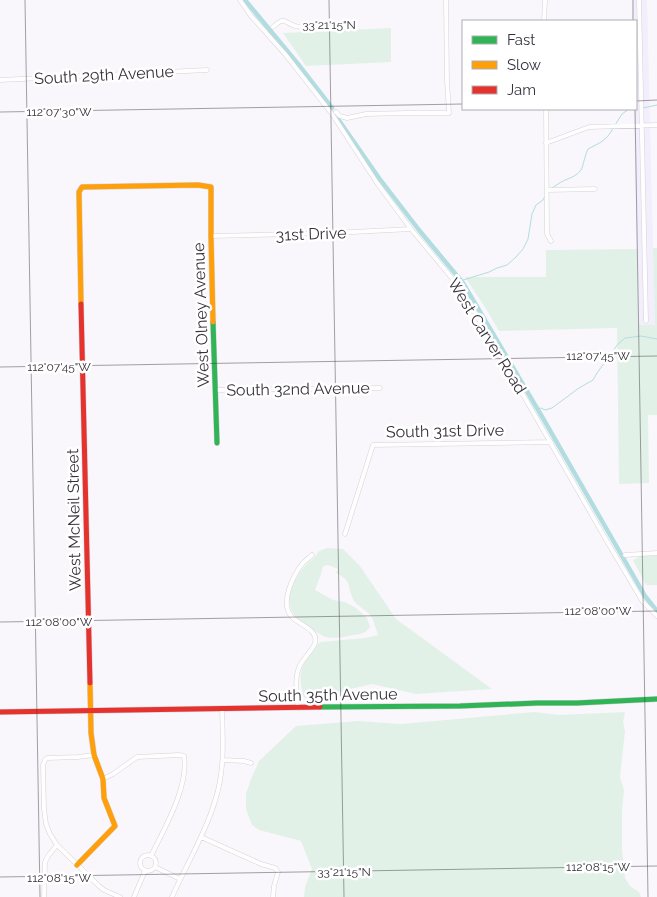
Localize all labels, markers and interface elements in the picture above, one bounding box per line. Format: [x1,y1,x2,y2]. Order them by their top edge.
text: 33°21'15"N [302,18,356,32]
legend [462,20,637,110]
text: Fast [507,31,535,49]
text: Slow [507,56,541,74]
street label: South 29th Avenue [34,62,174,88]
text: Jam [507,81,536,99]
text: 112°07'30"W [26,105,92,119]
street label: 31st Drive [275,223,347,245]
street label: West Olney Avenue [189,242,213,388]
street label: West Carver Road [444,275,530,397]
text: 112°07'45"W [566,349,630,363]
text: 112°07'45"W [27,360,91,374]
street label: South 32nd Avenue [226,378,370,400]
street label: South 31st Drive [386,420,504,442]
street label: West McNeil Street [63,448,85,591]
text: 112°08'00"W [565,604,632,618]
text: 112°08'00"W [26,615,93,629]
street label: South 35th Avenue [258,684,398,706]
text: 112°08'15"W [566,860,630,874]
text: 33°21'15"N [317,865,371,879]
text: 112°08'15"W [27,871,91,885]

